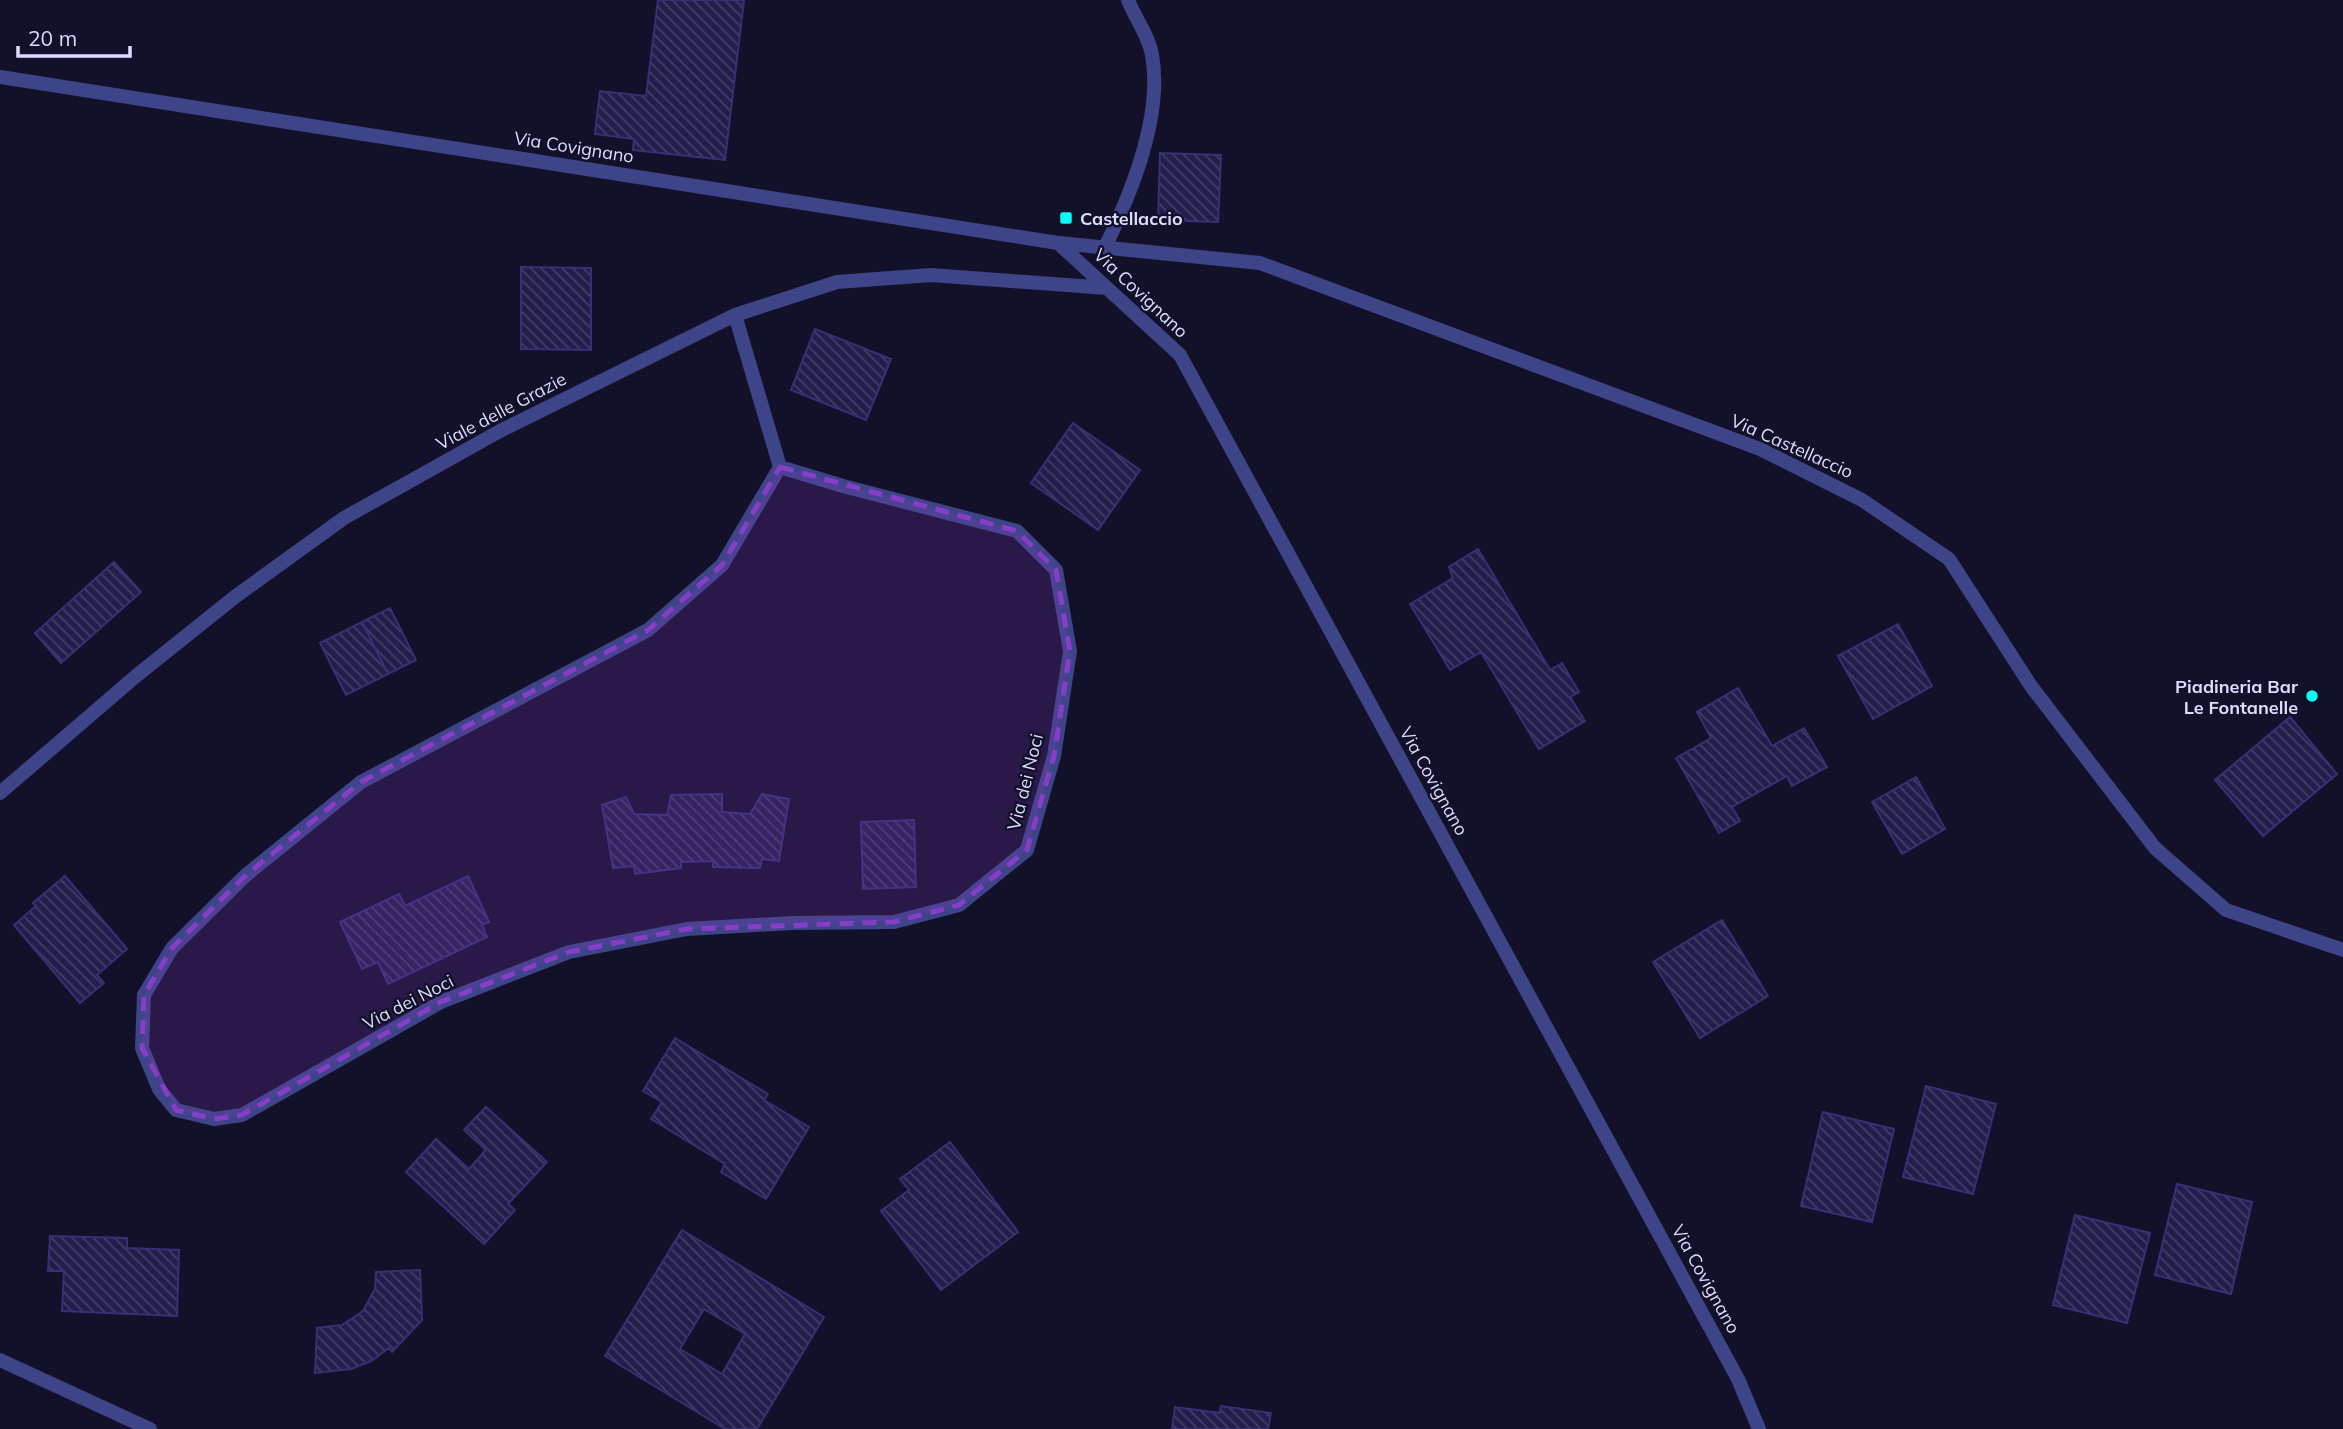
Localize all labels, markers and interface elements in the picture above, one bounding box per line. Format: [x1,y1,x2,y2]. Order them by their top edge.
scale bar [18,14,130,58]
text: 20 m [28,25,77,51]
street label: Via Covignano [512,126,636,168]
place label: Castellaccio [1080,207,1183,230]
marker: Castellaccio [1058,210,1074,226]
street label: Via Covignano [1089,243,1193,343]
street label: Viale delle Grazie [432,367,570,455]
street label: Via Castellaccio [1727,409,1857,483]
place label: Piadineria Bar Le Fontanelle [2175,675,2299,719]
marker: Piadineria Bar Le Fontanelle [2304,688,2320,704]
street label: Via Covignano [1395,722,1473,840]
street label: Via dei Noci [1002,731,1048,833]
street label: Via dei Noci [359,969,457,1035]
street label: Via Covignano [1667,1220,1745,1338]

